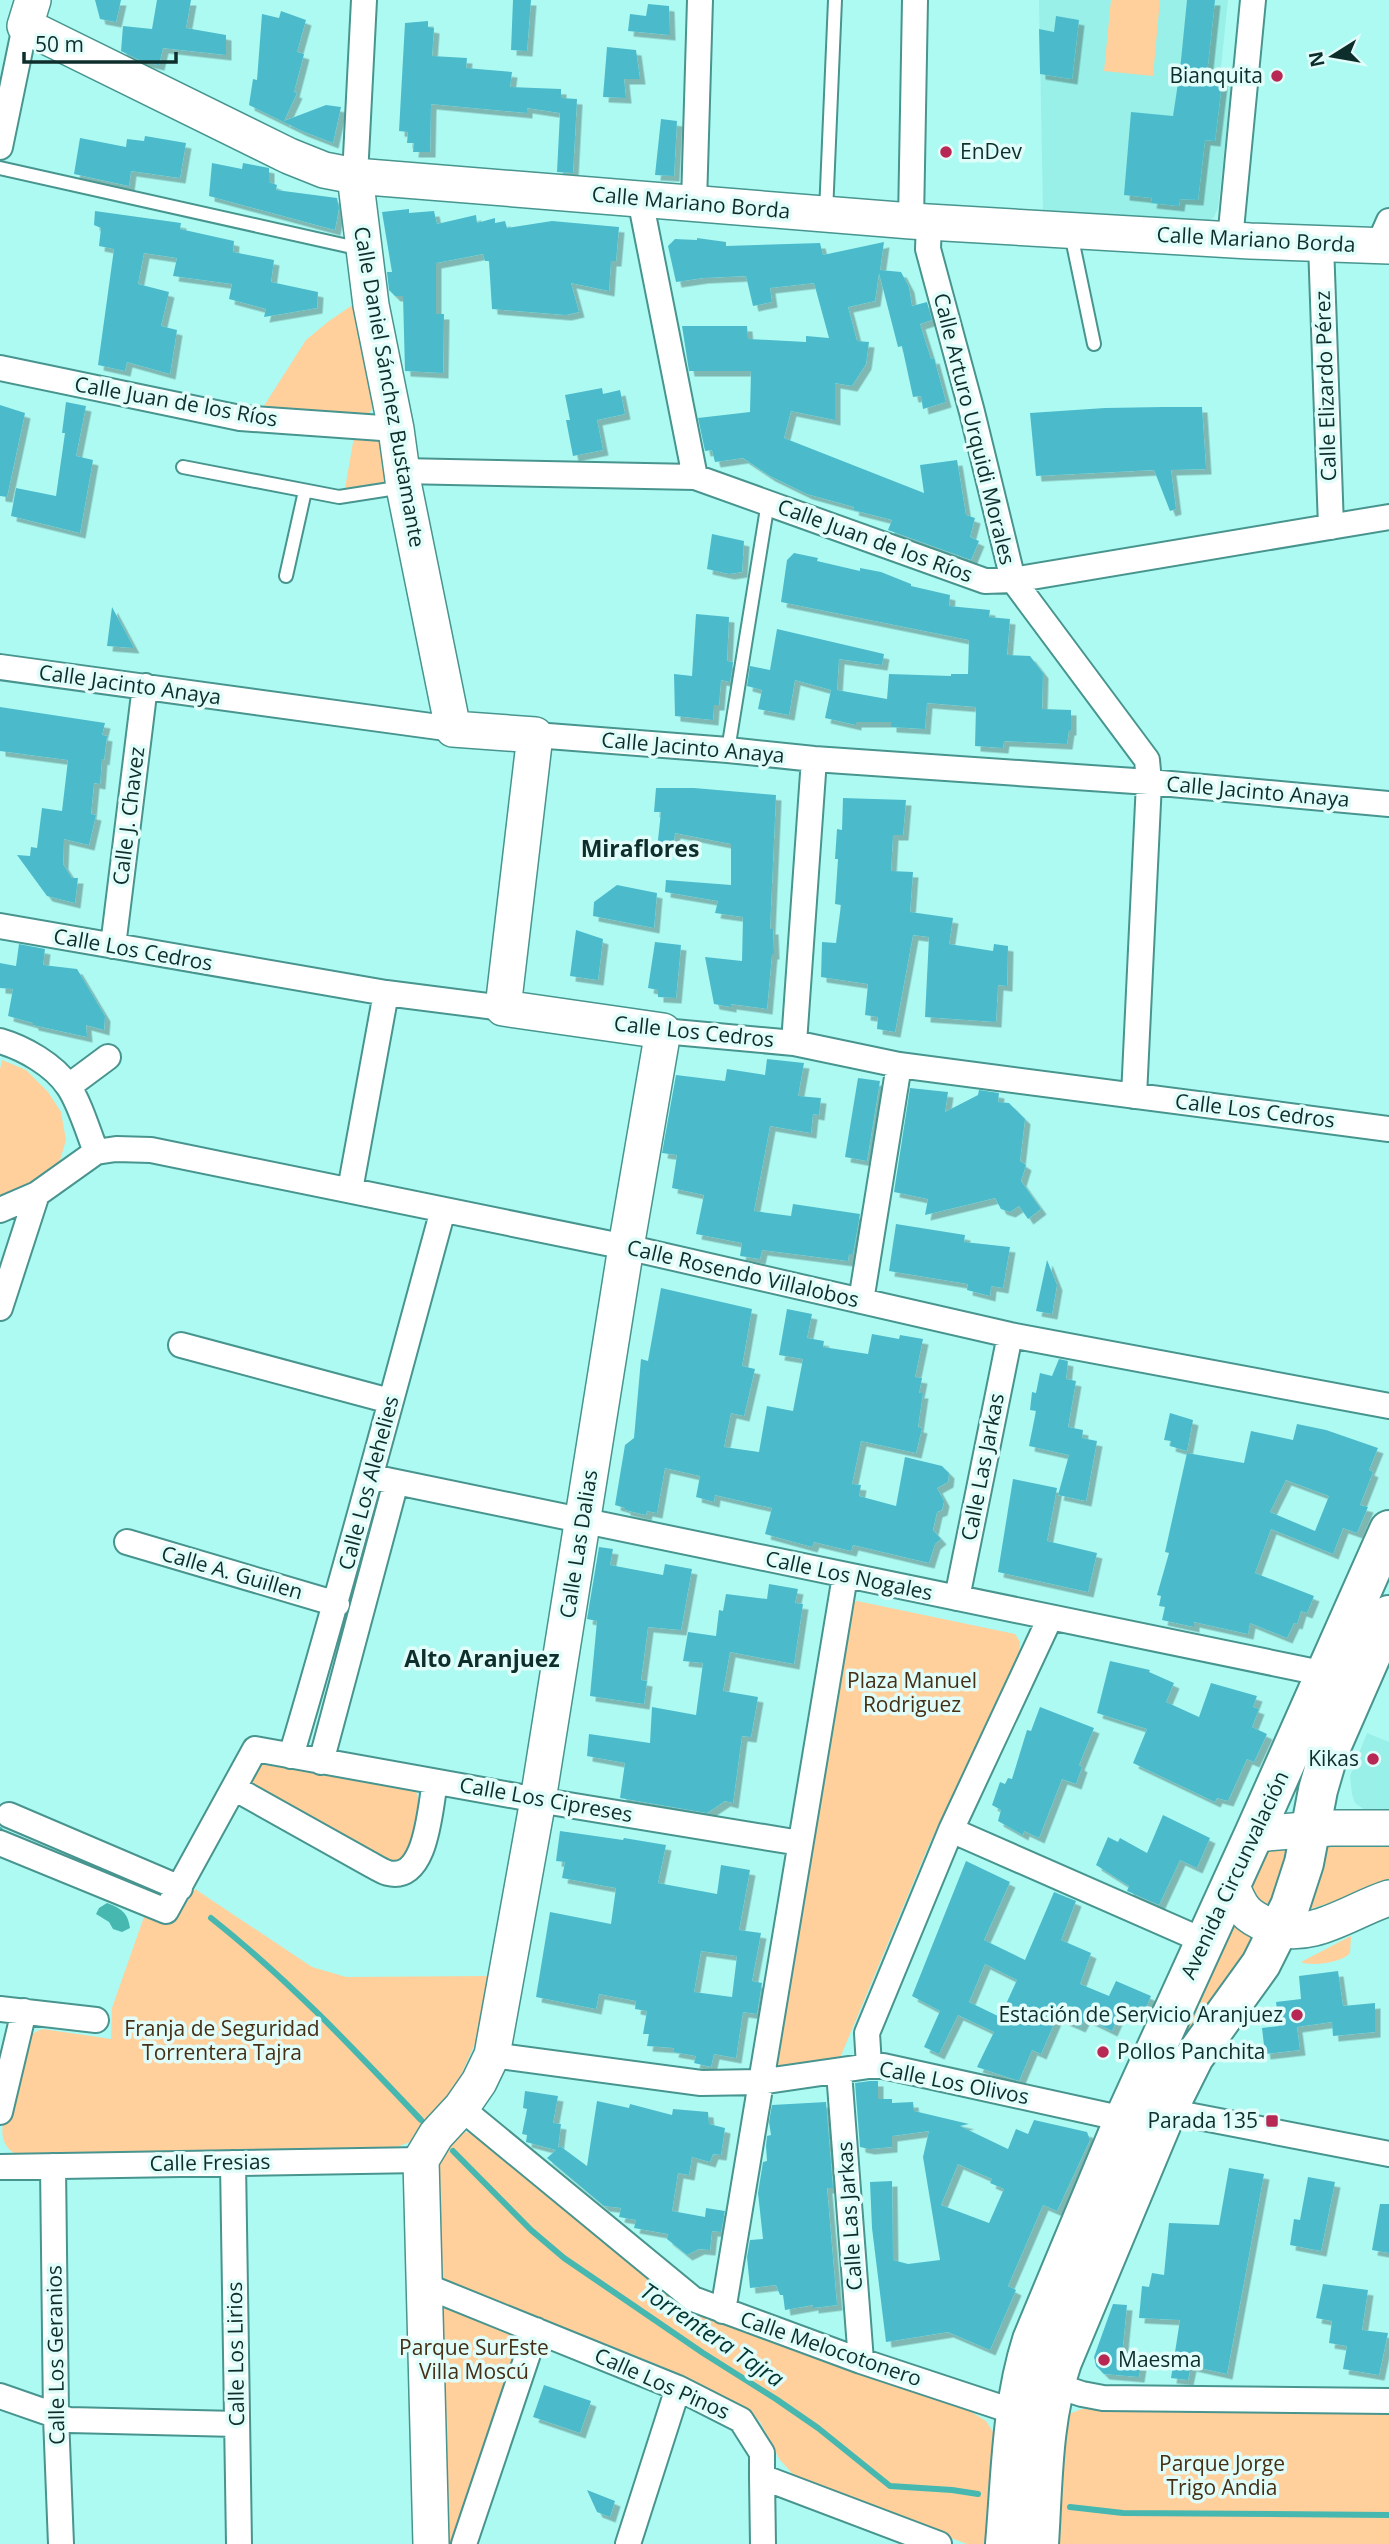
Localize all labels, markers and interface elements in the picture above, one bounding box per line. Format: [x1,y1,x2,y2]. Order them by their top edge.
scale bar [24,21,177,65]
north arrow [1298,21,1368,91]
text: 50 m [35,30,84,58]
text: N [1302,49,1331,69]
place label: Bianquita [1169,61,1263,89]
marker: Bianquita [1269,68,1285,84]
place label: EnDev [960,137,1023,165]
marker: EnDev [938,144,954,160]
street label: Calle Mariano Borda [591,179,791,225]
street label: Calle Mariano Borda [1156,220,1356,258]
street label: Calle Daniel Sánchez Bustamante [348,224,432,549]
street label: Calle Arturo Urquidi Morales [928,290,1022,568]
street label: Calle Elizardo Pérez [1308,290,1342,482]
street label: Calle Juan de los Ríos [72,369,280,433]
street label: Calle Juan de los Ríos [774,492,977,588]
street label: Calle Jacinto Anaya [37,657,223,711]
street label: Calle Jacinto Anaya [600,725,786,769]
street label: Calle J. Chavez [106,745,150,887]
street label: Calle Jacinto Anaya [1165,769,1351,813]
district label: Miraflores [581,832,699,864]
street label: Calle Los Cedros [52,921,215,977]
street label: Calle Los Cedros [613,1009,776,1053]
street label: Calle Los Cedros [1174,1086,1337,1134]
street label: Calle Rosendo Villalobos [624,1233,862,1313]
street label: Calle Las Jarkas [954,1391,1010,1543]
street label: Calle Los Alehelies [331,1393,405,1573]
street label: Calle Las Dalias [552,1468,604,1620]
street label: Calle A. Guillen [158,1538,306,1606]
street label: Calle Los Nogales [763,1544,935,1606]
district label: Alto Aranjuez [404,1642,560,1674]
park label: Plaza Manuel Rodriguez [847,1666,977,1718]
place label: Kikas [1308,1744,1359,1772]
marker: Kikas [1365,1751,1381,1767]
street label: Avenida Circunvalación [1174,1766,1295,1983]
street label: Calle Los Cipreses [457,1770,635,1828]
place label: Estación de Servicio Aranjuez [998,2000,1283,2028]
marker: Estación de Servicio Aranjuez [1289,2007,1305,2023]
park label: Franja de Seguridad Torrentera Tajra [124,2014,320,2066]
place label: Pollos Panchita [1117,2037,1266,2065]
marker: Pollos Panchita [1095,2044,1111,2060]
street label: Calle Los Olivos [877,2054,1031,2110]
place label: Parada 135 [1147,2106,1258,2134]
marker: Parada 135 [1264,2113,1280,2129]
street label: Calle Las Jarkas [830,2141,868,2292]
street label: Calle Fresias [149,2147,271,2177]
street label: Calle Los Geranios [39,2265,71,2445]
water label: Torrentera Tajra [634,2274,791,2394]
street label: Calle Los Lirios [220,2281,250,2427]
street label: Calle Melocotonero [737,2304,926,2392]
park label: Parque SurEste Villa Moscú [399,2333,549,2385]
street label: Calle Los Pinos [590,2341,734,2425]
place label: Maesma [1118,2345,1201,2373]
marker: Maesma [1096,2352,1112,2368]
park label: Parque Jorge Trigo Andia [1159,2449,1285,2501]

